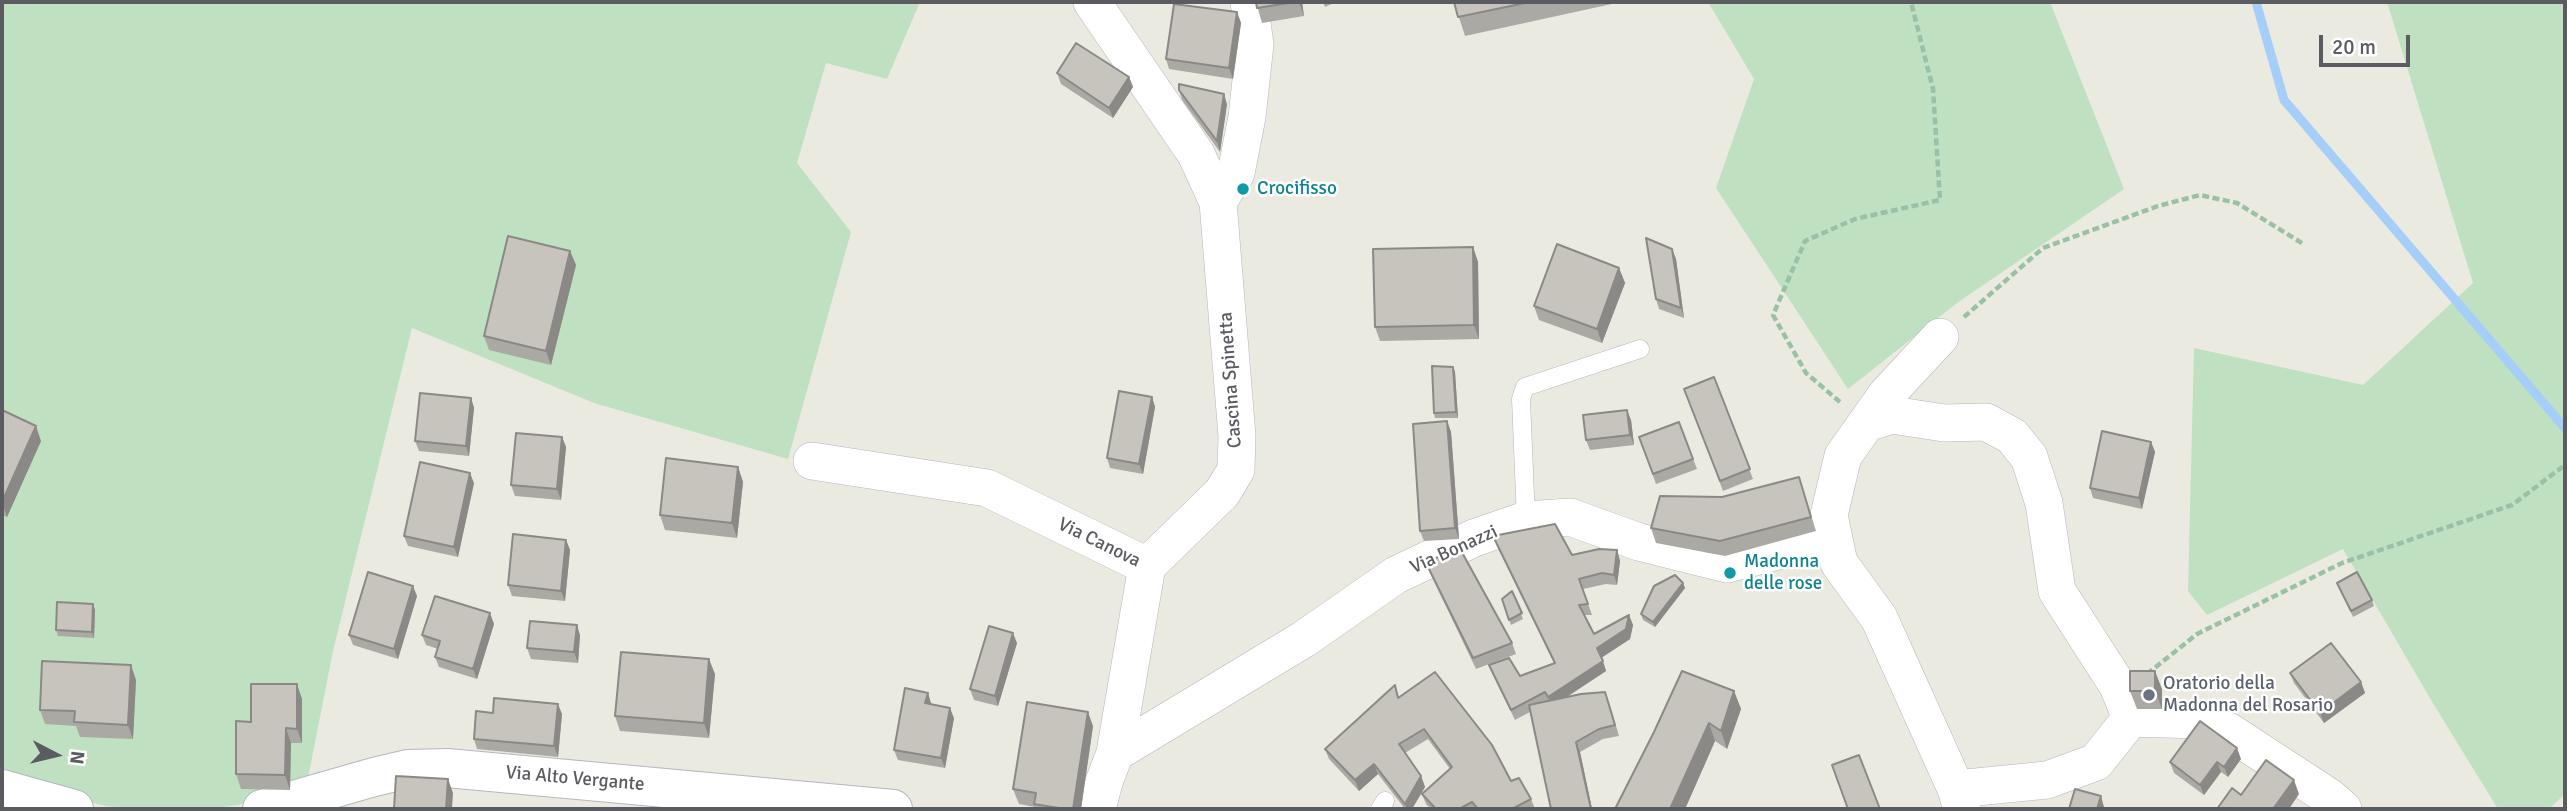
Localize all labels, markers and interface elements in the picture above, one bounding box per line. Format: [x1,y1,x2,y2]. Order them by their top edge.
scale bar [2322,21,2413,65]
text: 20 m [2332,34,2376,60]
place label: Crocifisso [1257,178,1337,200]
marker: Crocifisso [1235,181,1251,197]
street label: Cascina Spinetta [1215,311,1247,449]
street label: Via Canova [1054,513,1144,573]
street label: Via Bonazzi [1407,521,1501,579]
place label: Madonna delle rose [1744,551,1822,595]
marker: Madonna delle rose [1722,565,1738,581]
place label: Oratorio della Madonna del Rosario [2163,673,2333,717]
marker: Oratorio della Madonna del Rosario [2141,687,2157,703]
north arrow [21,720,91,790]
text: N [64,750,90,766]
street label: Via Alto Vergante [505,762,645,796]

